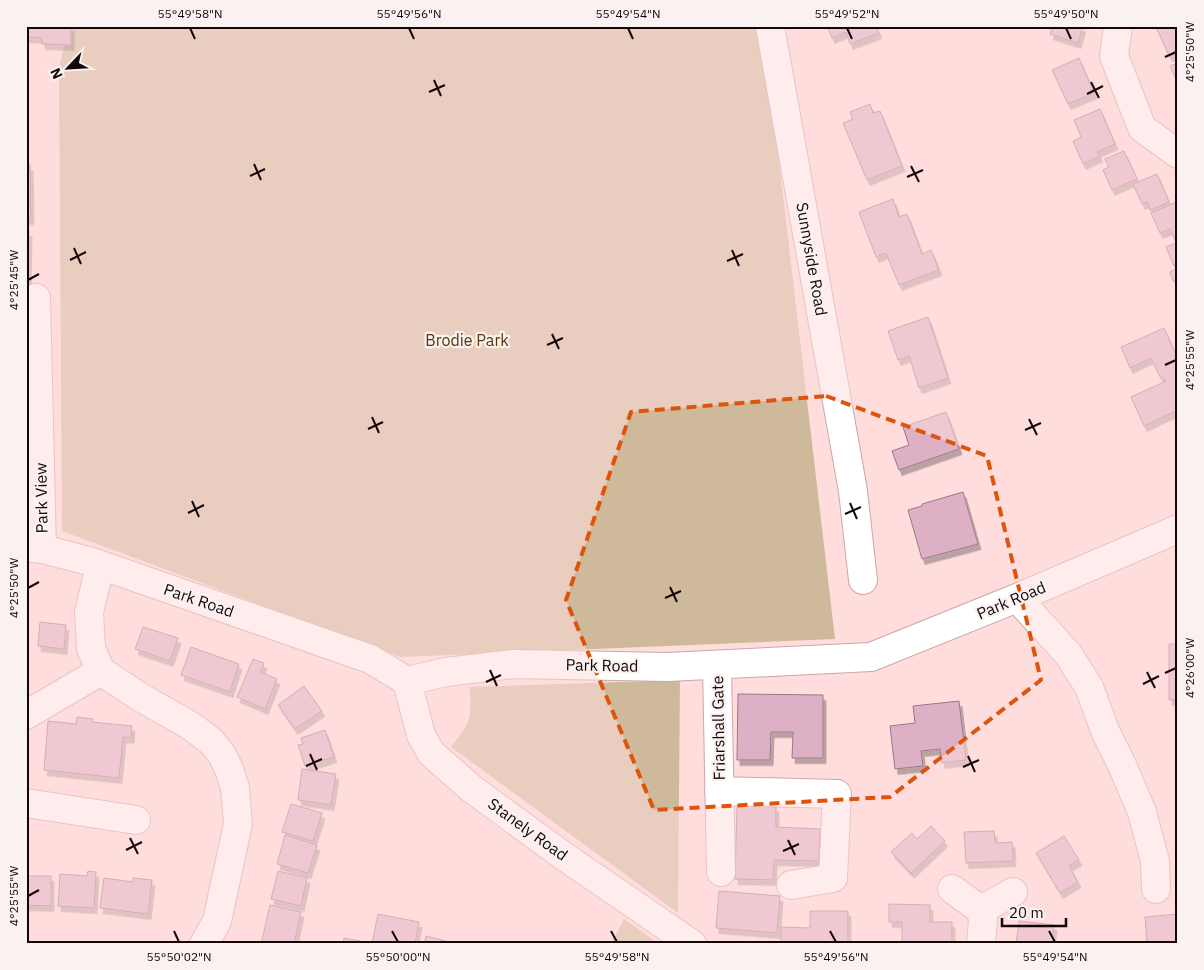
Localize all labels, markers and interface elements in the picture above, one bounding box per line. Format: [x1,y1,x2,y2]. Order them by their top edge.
text: 55°49'58"N [157,6,223,21]
text: 55°49'56"N [376,6,442,21]
text: 55°49'54"N [595,6,661,21]
text: 55°49'52"N [814,6,880,21]
text: 55°49'50"N [1033,6,1099,21]
text: 4°25'50"W [1182,21,1197,82]
north arrow [42,42,92,92]
text: N [46,65,67,82]
street label: Sunnyside Road [792,201,832,317]
text: 4°25'45"W [6,249,21,310]
text: 4°25'55"W [1182,329,1197,390]
park label: Brodie Park [425,330,509,350]
street label: Park View [30,462,52,534]
text: 4°25'50"W [6,557,21,618]
street label: Park Road [974,577,1048,623]
street label: Park Road [161,579,237,621]
text: 4°26'00"W [1182,637,1197,698]
street label: Park Road [565,654,639,676]
street label: Friarshall Gate [707,675,729,781]
street label: Stanely Road [484,793,572,865]
text: 4°25'55"W [6,865,21,926]
scale bar [1002,895,1065,927]
text: 20 m [1009,903,1044,922]
text: 55°50'02"N [146,949,212,964]
text: 55°50'00"N [365,949,431,964]
text: 55°49'58"N [584,949,650,964]
text: 55°49'56"N [803,949,869,964]
text: 55°49'54"N [1022,949,1088,964]

